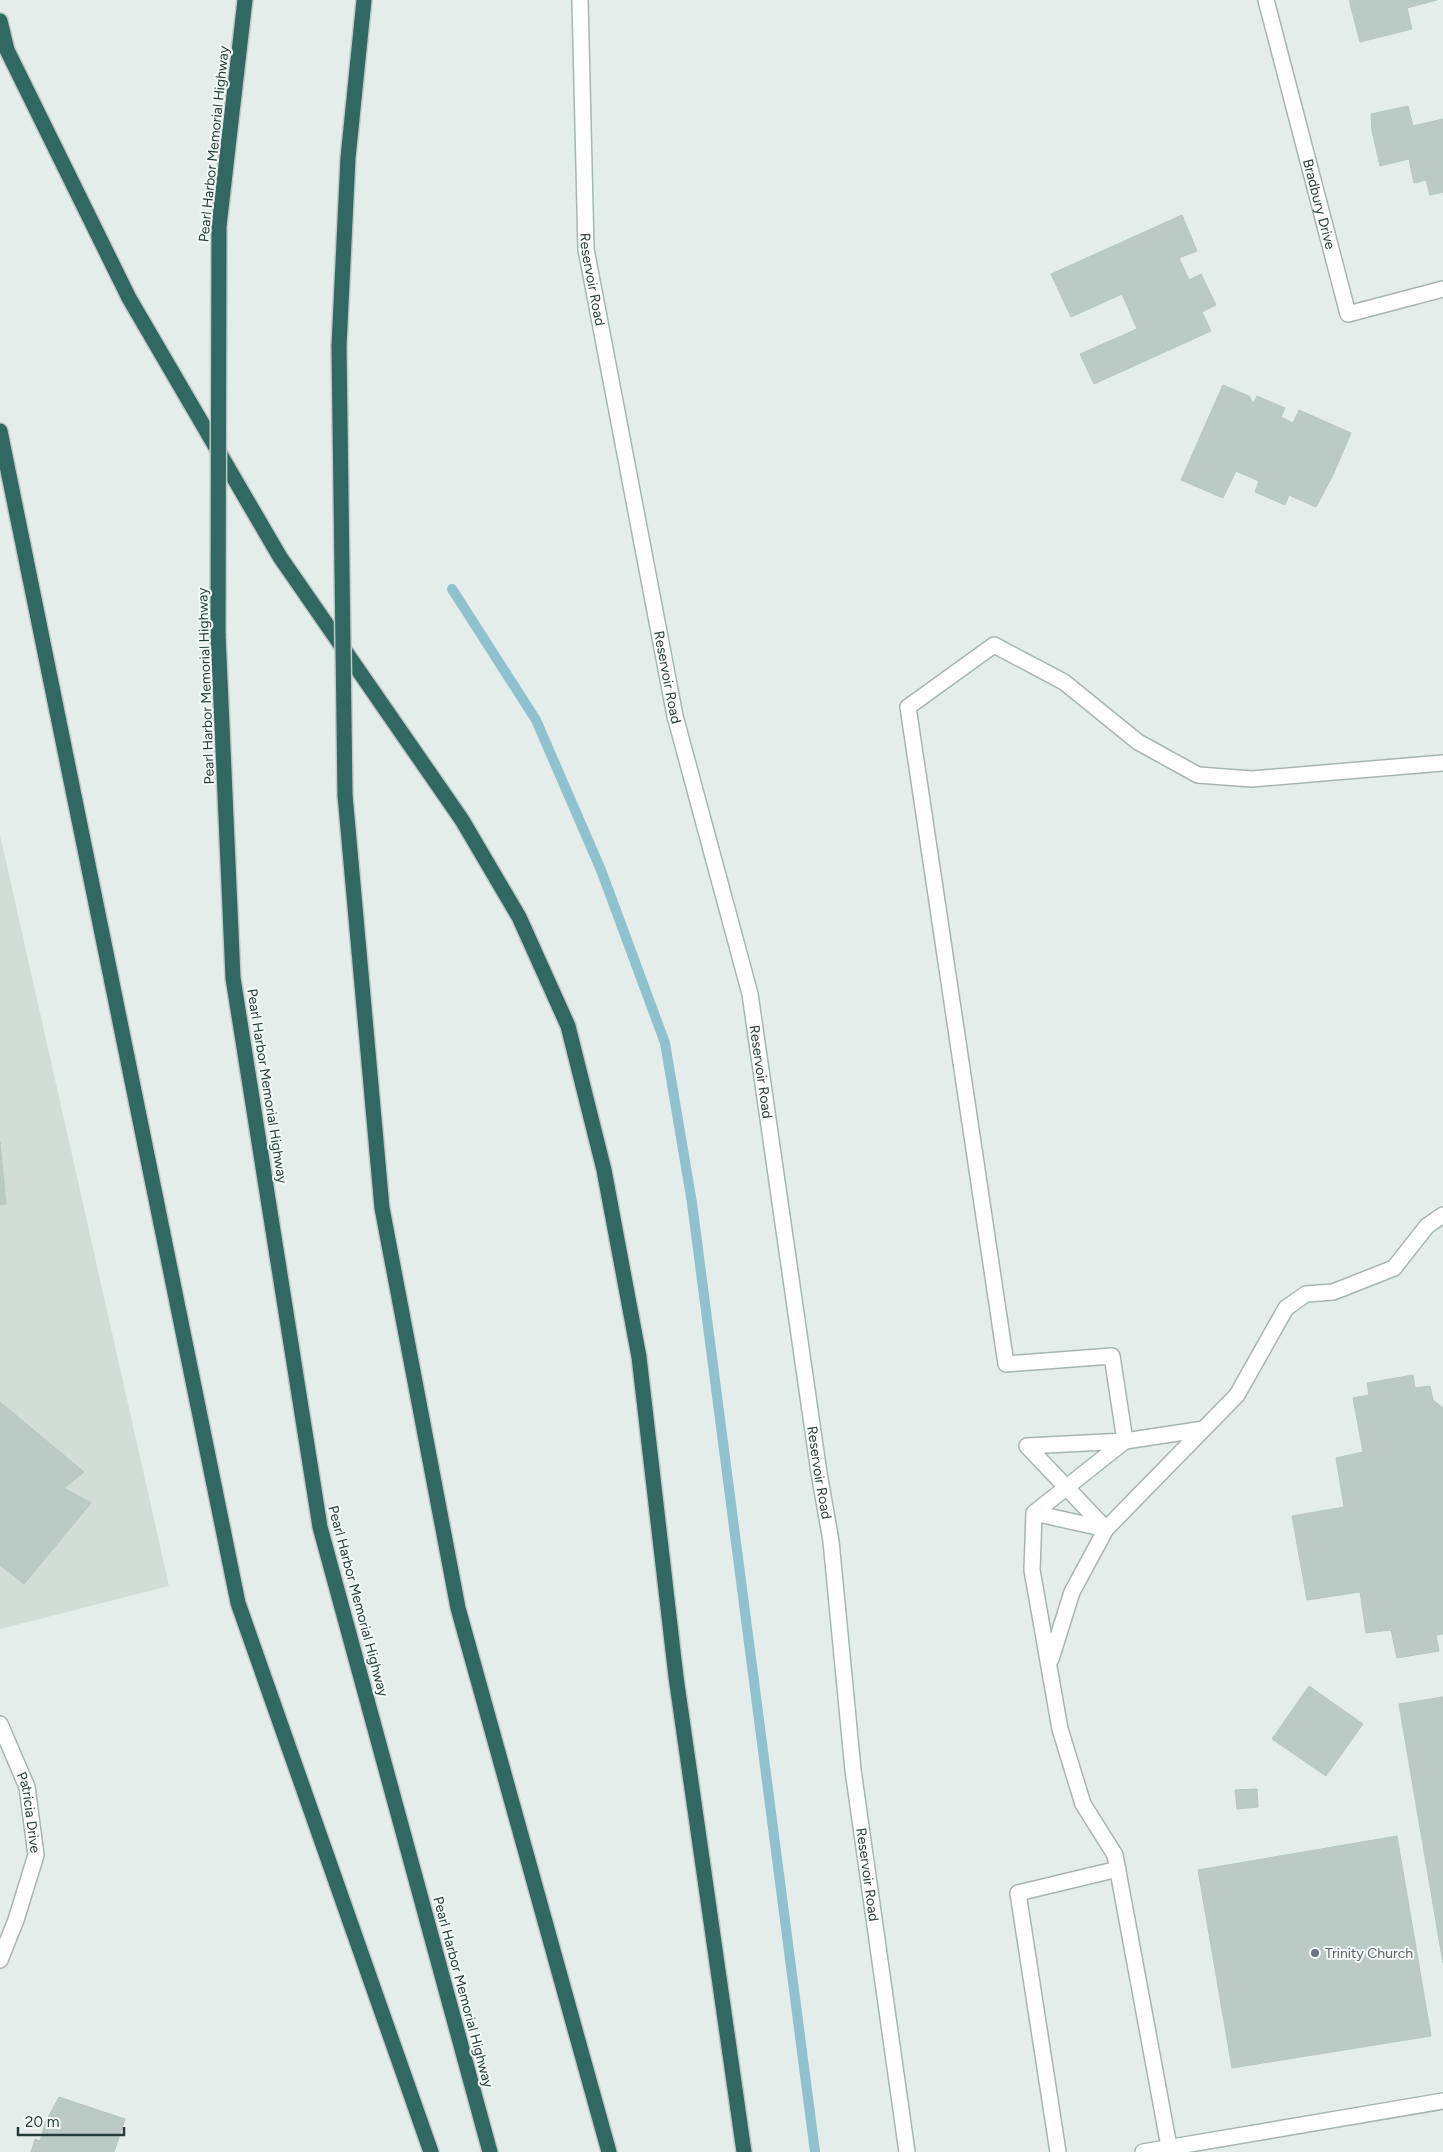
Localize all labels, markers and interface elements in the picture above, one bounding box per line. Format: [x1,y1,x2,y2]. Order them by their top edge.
street label: Pearl Harbor Memorial Highway [195,45,233,243]
street label: Bradbury Drive [1299,157,1339,251]
street label: Reservoir Road [577,233,609,327]
street label: Pearl Harbor Memorial Highway [194,587,218,785]
street label: Reservoir Road [650,629,685,726]
street label: Pearl Harbor Memorial Highway [243,987,291,1185]
street label: Reservoir Road [746,1024,776,1120]
street label: Reservoir Road [804,1425,836,1521]
street label: Pearl Harbor Memorial Highway [324,1504,392,1699]
street label: Patricia Drive [13,1769,44,1854]
street label: Reservoir Road [853,1827,883,1922]
street label: Pearl Harbor Memorial Highway [429,1895,497,2090]
place label: Trinity Church [1325,1945,1413,1962]
marker: Trinity Church [1309,1947,1321,1959]
scale bar [18,2104,124,2136]
text: 20 m [25,2113,59,2131]

